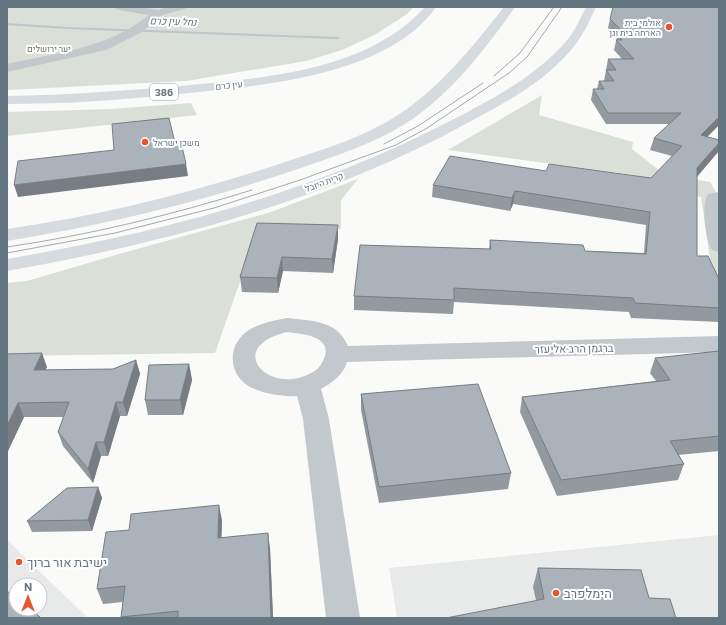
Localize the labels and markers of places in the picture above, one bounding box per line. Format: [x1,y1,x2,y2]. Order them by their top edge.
place label: אולמי בית הארחה בית וגן [610,17,661,38]
marker: אולמי בית הארחה בית וגן [664,22,674,32]
marker: משכן ישראל [140,137,150,147]
place label: משכן ישראל [153,137,200,148]
place label: ישיבת אור ברוך [27,554,107,570]
marker: ישיבת אור ברוך [14,557,24,567]
place label: הימלפרב [564,585,612,601]
marker: הימלפרב [551,588,561,598]

